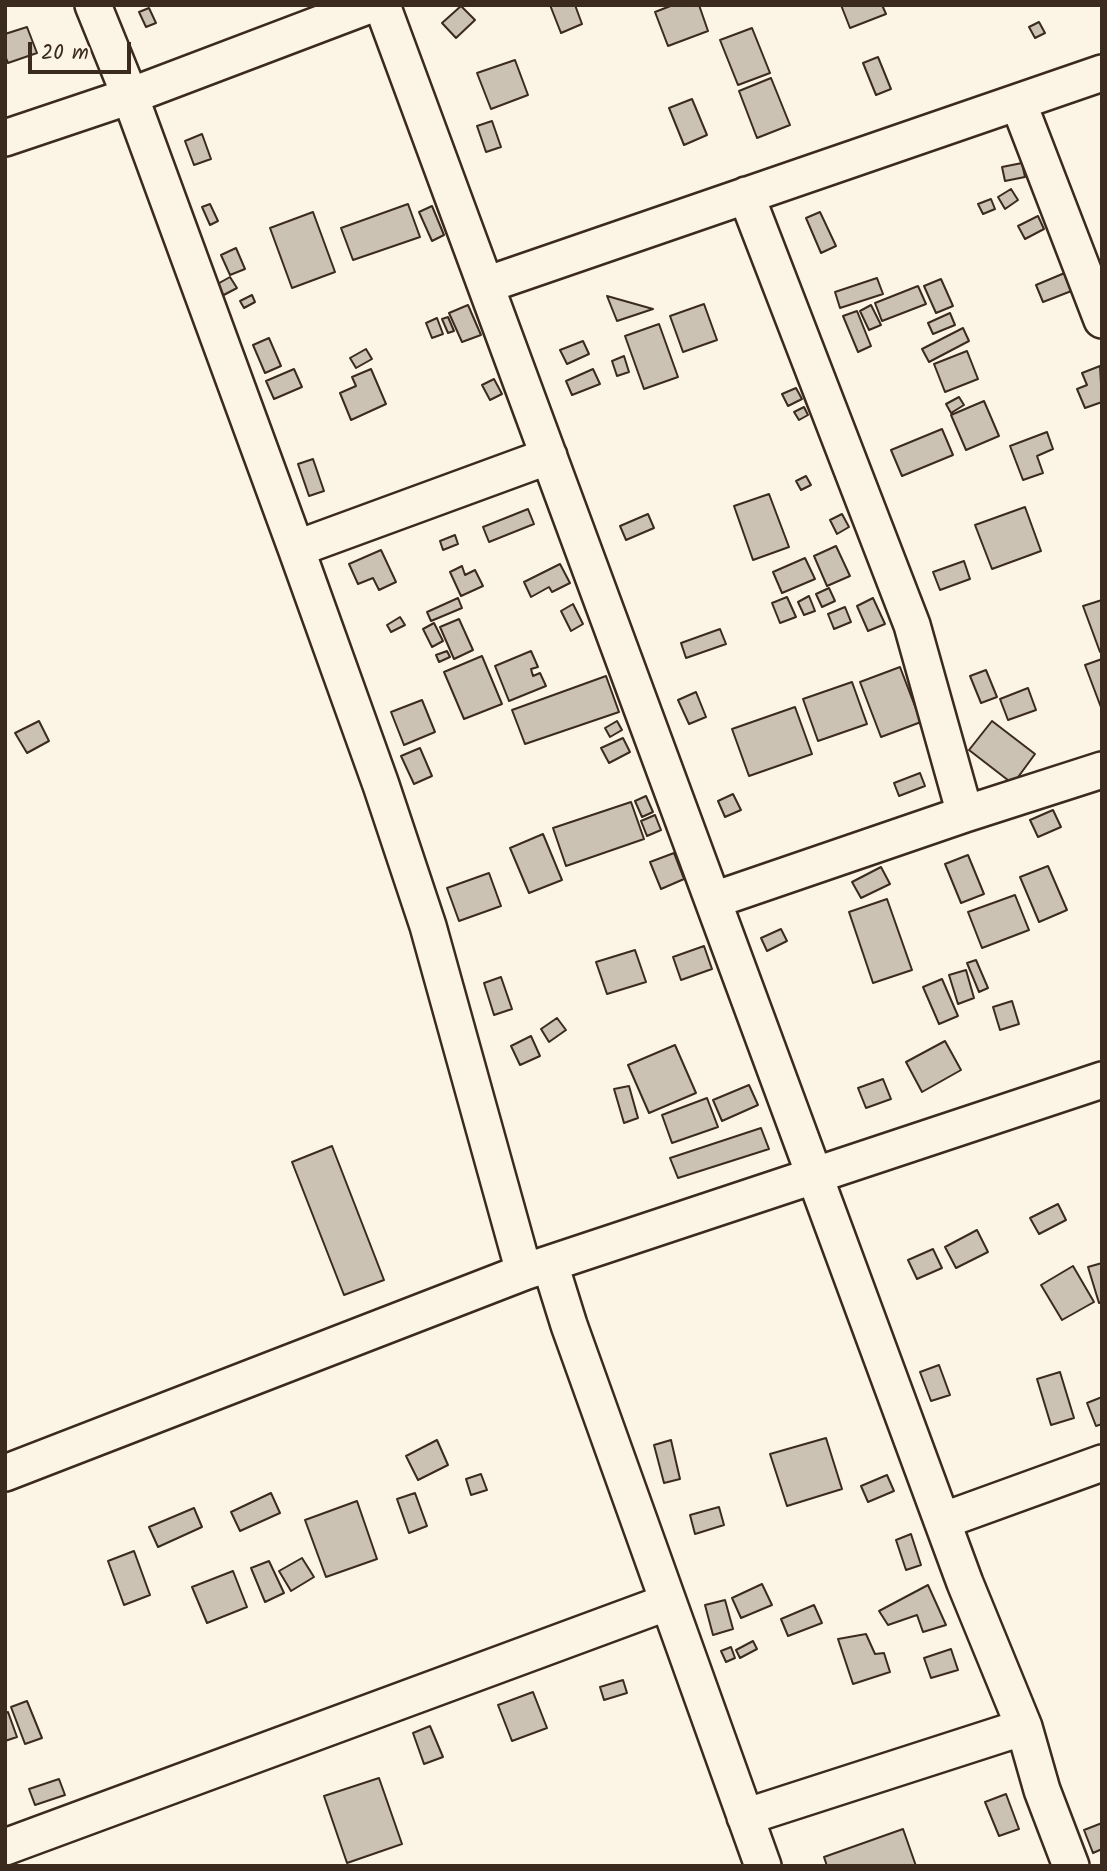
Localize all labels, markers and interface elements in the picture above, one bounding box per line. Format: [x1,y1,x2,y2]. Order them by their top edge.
scale bar [32,28,135,72]
text: 20 m [41,37,89,70]

